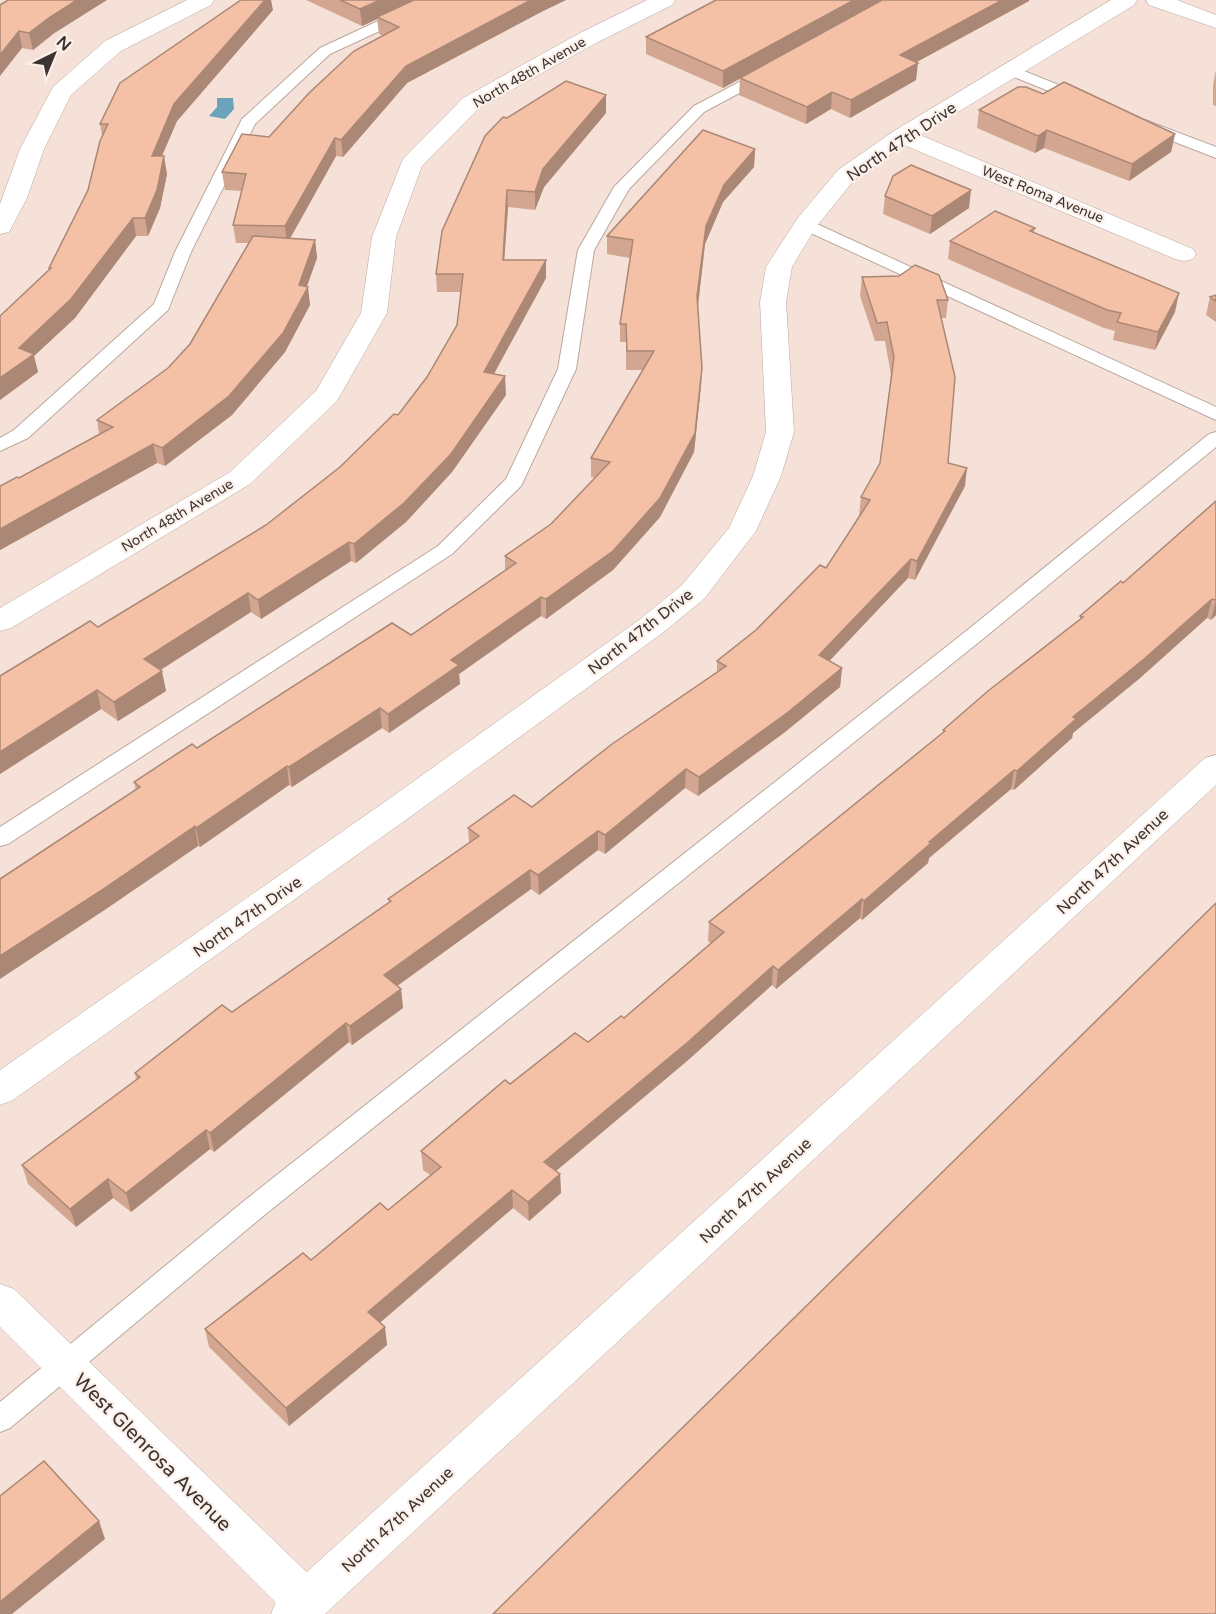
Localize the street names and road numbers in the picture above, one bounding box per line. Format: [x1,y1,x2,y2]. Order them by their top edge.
street label: North 48th Avenue [470,33,589,112]
street label: North 47th Drive [843,98,960,186]
street label: West Roma Avenue [979,162,1106,227]
street label: North 48th Avenue [118,475,236,556]
street label: North 47th Drive [584,584,697,679]
street label: North 47th Avenue [1053,805,1173,919]
street label: North 47th Drive [189,872,306,962]
street label: North 47th Avenue [696,1134,816,1248]
street label: West Glenrosa Avenue [68,1369,236,1537]
street label: North 47th Avenue [338,1463,458,1577]

